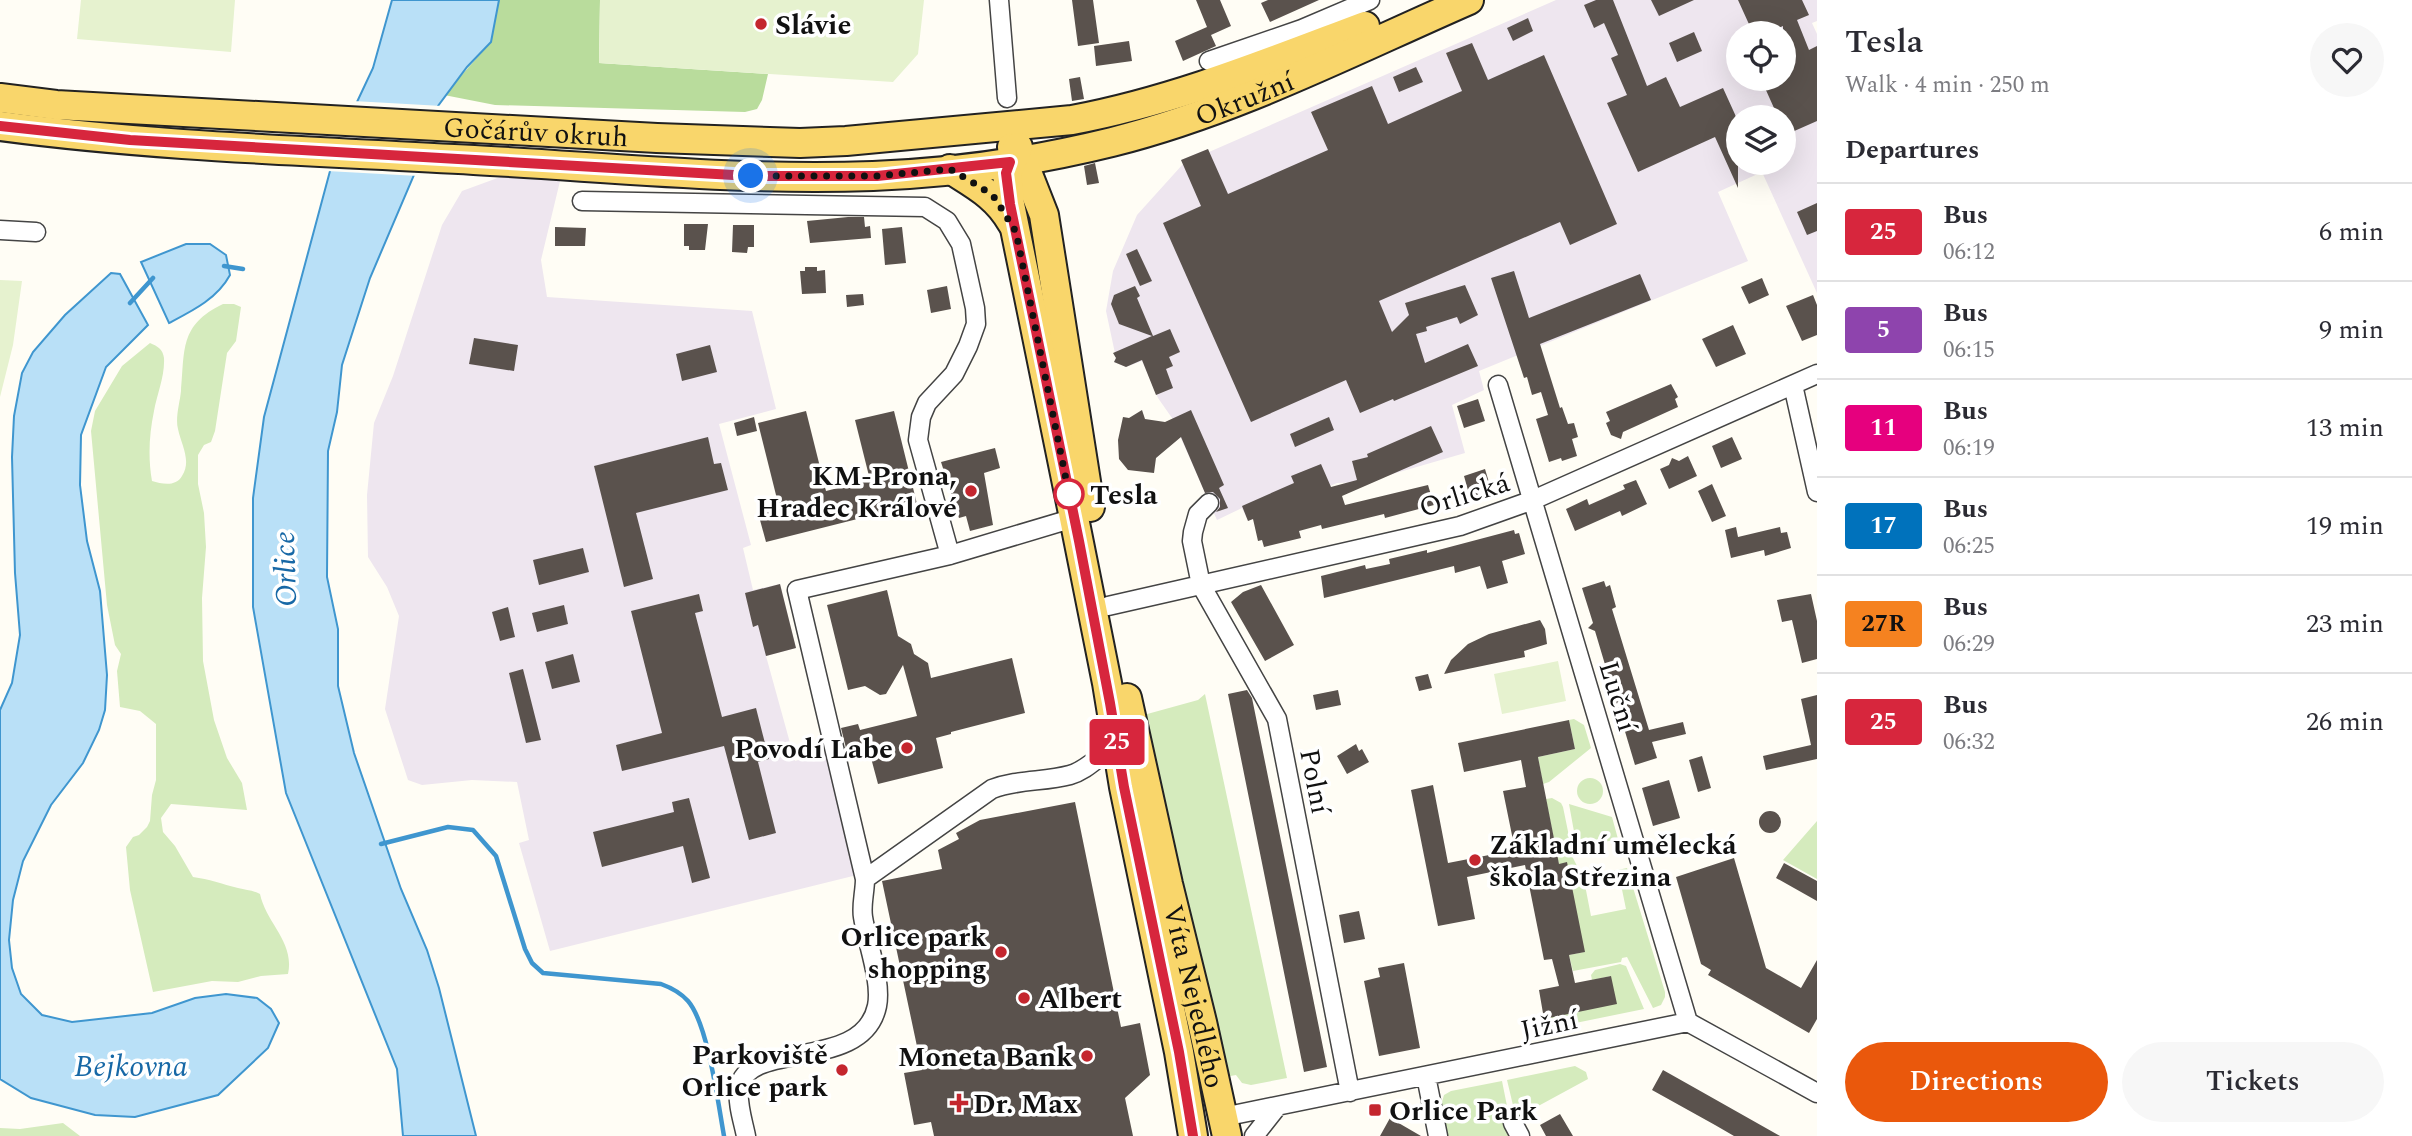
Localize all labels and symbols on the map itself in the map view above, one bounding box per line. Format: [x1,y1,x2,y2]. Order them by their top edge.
place label: Slávie [775,4,851,47]
marker: Slávie [753,16,769,32]
street label: Okružní [1189,60,1302,138]
street label: Gočárův okruh [442,106,629,159]
your location [733,158,768,193]
place label: KM-Prona, Hradec Králové [756,455,957,530]
street label: Orlická [1414,461,1515,530]
place label: Tesla [1090,474,1158,517]
marker: Tesla [1054,479,1084,509]
marker: KM-Prona, Hradec Králové [963,483,979,499]
water label: Orlice [262,530,310,608]
street label: Luční [1587,656,1649,738]
line badge: 25 [1086,719,1148,765]
place label: Povodí Labe [734,728,893,771]
marker: Povodí Labe [899,740,915,756]
street label: Polní [1287,745,1342,819]
place label: Základní umělecká škola Střezina [1489,824,1737,899]
marker: Základní umělecká škola Střezina [1467,852,1483,868]
street label: Víta Nejedlého [1151,900,1236,1092]
place label: Orlice park shopping [841,916,987,991]
marker: Orlice park shopping [993,944,1009,960]
place label: Albert [1038,978,1122,1021]
marker: Albert [1016,990,1032,1006]
street label: Jižní [1517,998,1583,1053]
place label: Parkoviště Orlice park [682,1034,828,1109]
place label: Moneta Bank [898,1036,1073,1079]
water label: Bejkovna [74,1044,188,1090]
marker: Moneta Bank [1079,1048,1095,1064]
marker: Parkoviště Orlice park [834,1062,850,1078]
place label: Dr. Max [973,1083,1078,1126]
place label: Orlice Park [1389,1090,1538,1133]
marker: Dr. Max [951,1095,967,1111]
marker: Orlice Park [1367,1102,1383,1118]

